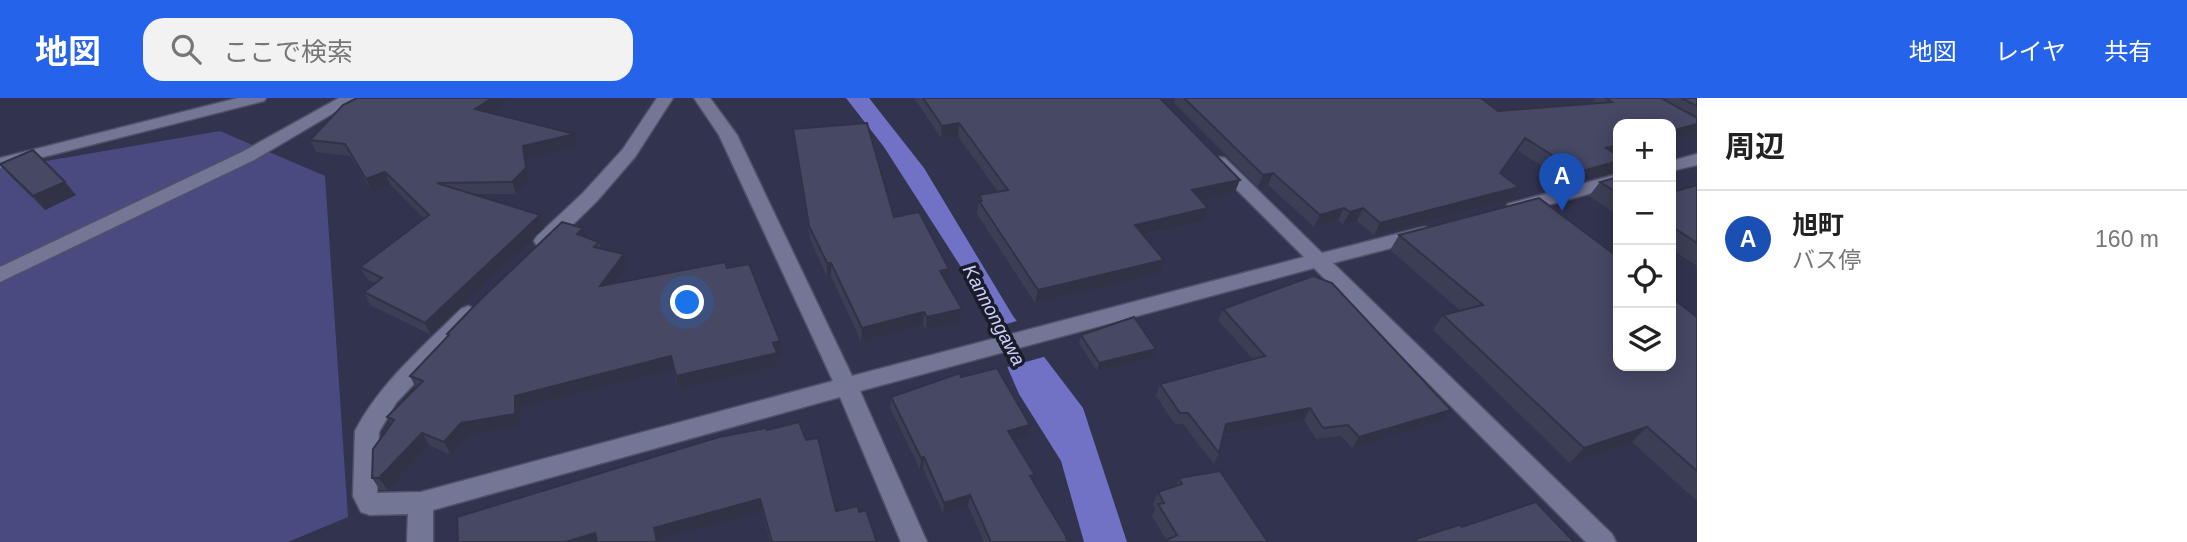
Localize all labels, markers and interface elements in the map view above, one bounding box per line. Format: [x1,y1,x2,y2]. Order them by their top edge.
search box [143,18,633,81]
icon: search [167,30,205,68]
text: 地図 [35,33,101,70]
text: ここで検索 [223,37,353,67]
text: 地図 [1909,38,1957,65]
text: レイヤ [1995,38,2066,65]
text: 共有 [2104,38,2152,65]
map controls [1613,119,1676,371]
button: + [1613,119,1676,182]
text: 周辺 [1725,130,1785,163]
pin: A [1539,153,1585,211]
button: − [1613,182,1676,245]
text: 旭町 [1792,210,1844,240]
text: A [1740,226,1756,252]
text: 160 m [2095,226,2159,252]
button: locate [1613,245,1676,308]
text: バス停 [1792,247,1861,273]
water label: Kannongawa [959,261,1029,369]
your location [670,285,704,319]
button: layers [1613,308,1676,371]

